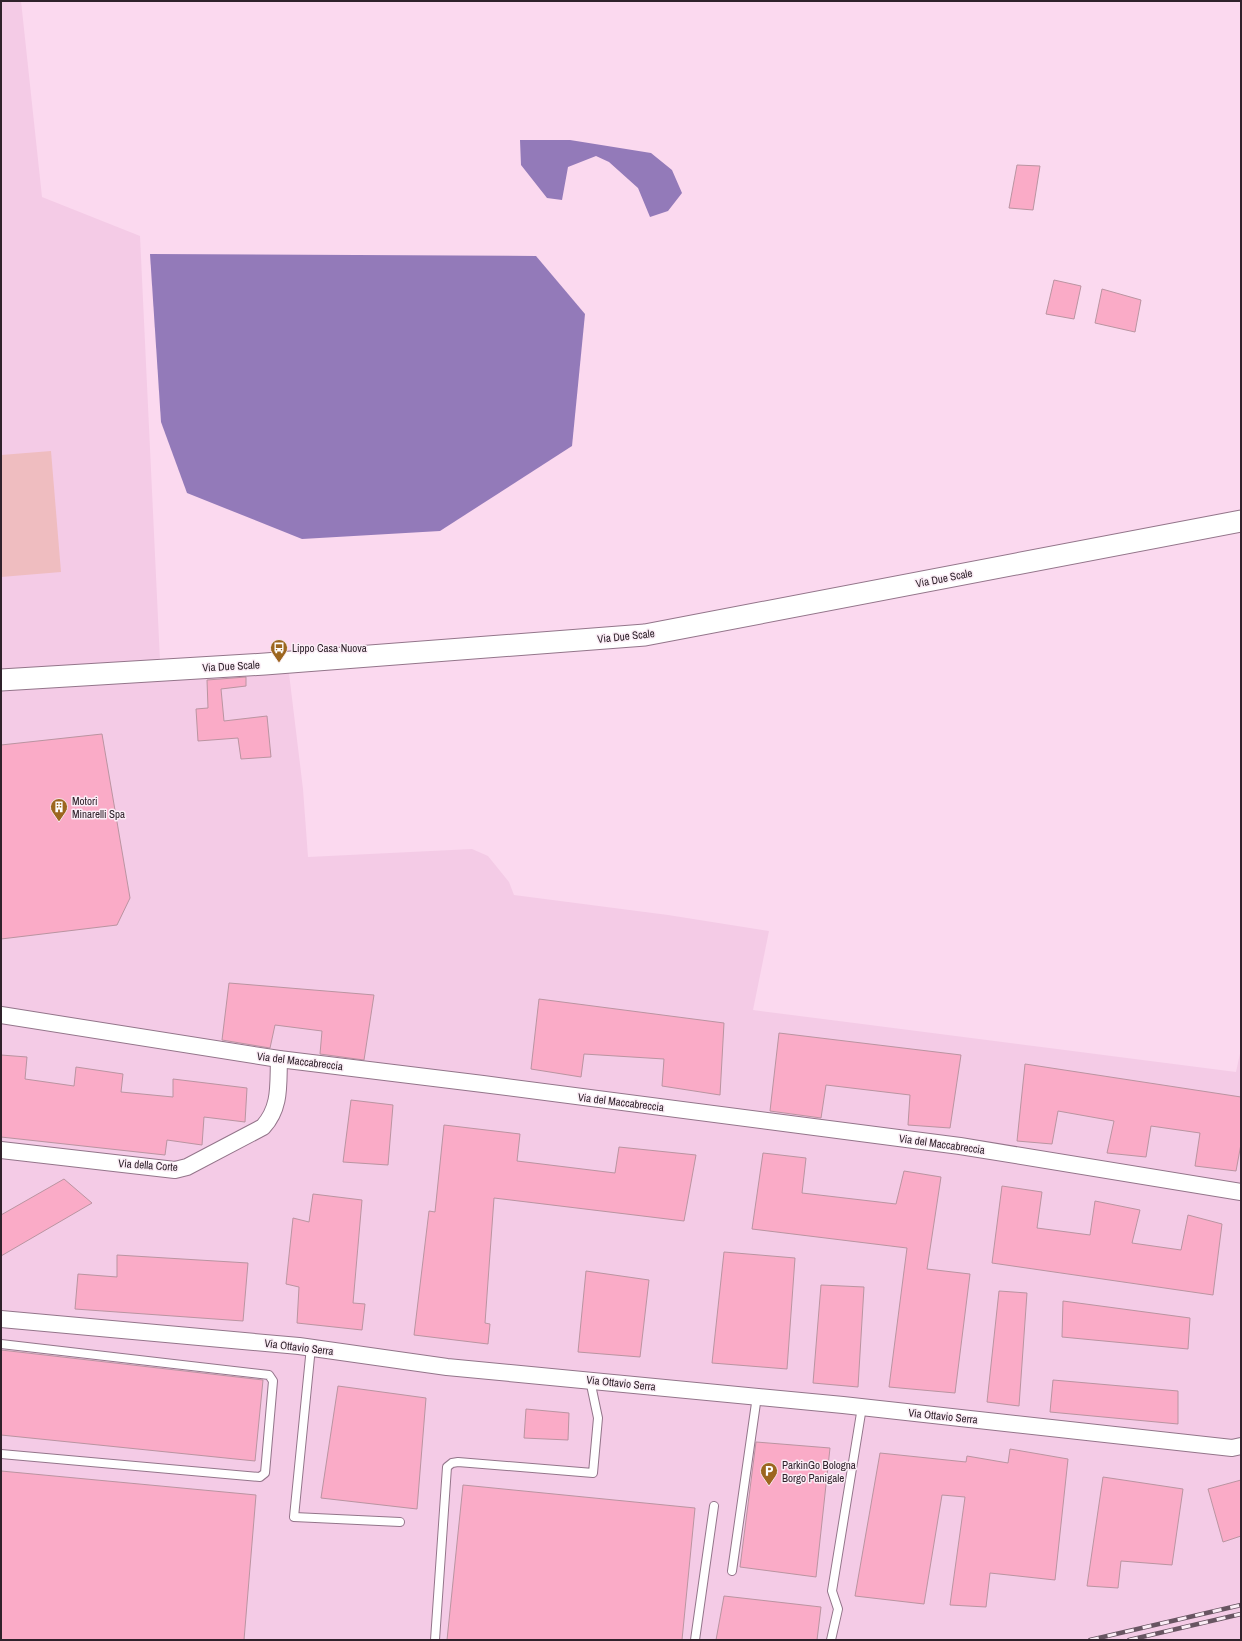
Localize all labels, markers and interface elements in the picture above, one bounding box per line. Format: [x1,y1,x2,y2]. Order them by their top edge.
street label: Via Due Scale [914,566,974,590]
street label: Via Due Scale [597,626,655,646]
bus stop icon: Lippo Casa Nuova [269,638,289,663]
place label: Lippo Casa Nuova [292,641,367,655]
street label: Via Due Scale [202,658,260,674]
place label: Motori Minarelli Spa [72,794,125,821]
building icon: Motori Minarelli Spa [49,797,69,822]
street label: Via del Maccabreccia [256,1049,344,1073]
street label: Via del Maccabreccia [577,1090,665,1114]
street label: Via del Maccabreccia [898,1131,986,1157]
street label: Via della Corte [118,1156,178,1174]
street label: Via Ottavio Serra [264,1336,334,1358]
street label: Via Ottavio Serra [586,1372,656,1394]
street label: Via Ottavio Serra [908,1405,978,1427]
place label: ParkinGo Bologna Borgo Panigale [782,1458,856,1485]
parking icon: ParkinGo Bologna Borgo Panigale [759,1461,779,1486]

